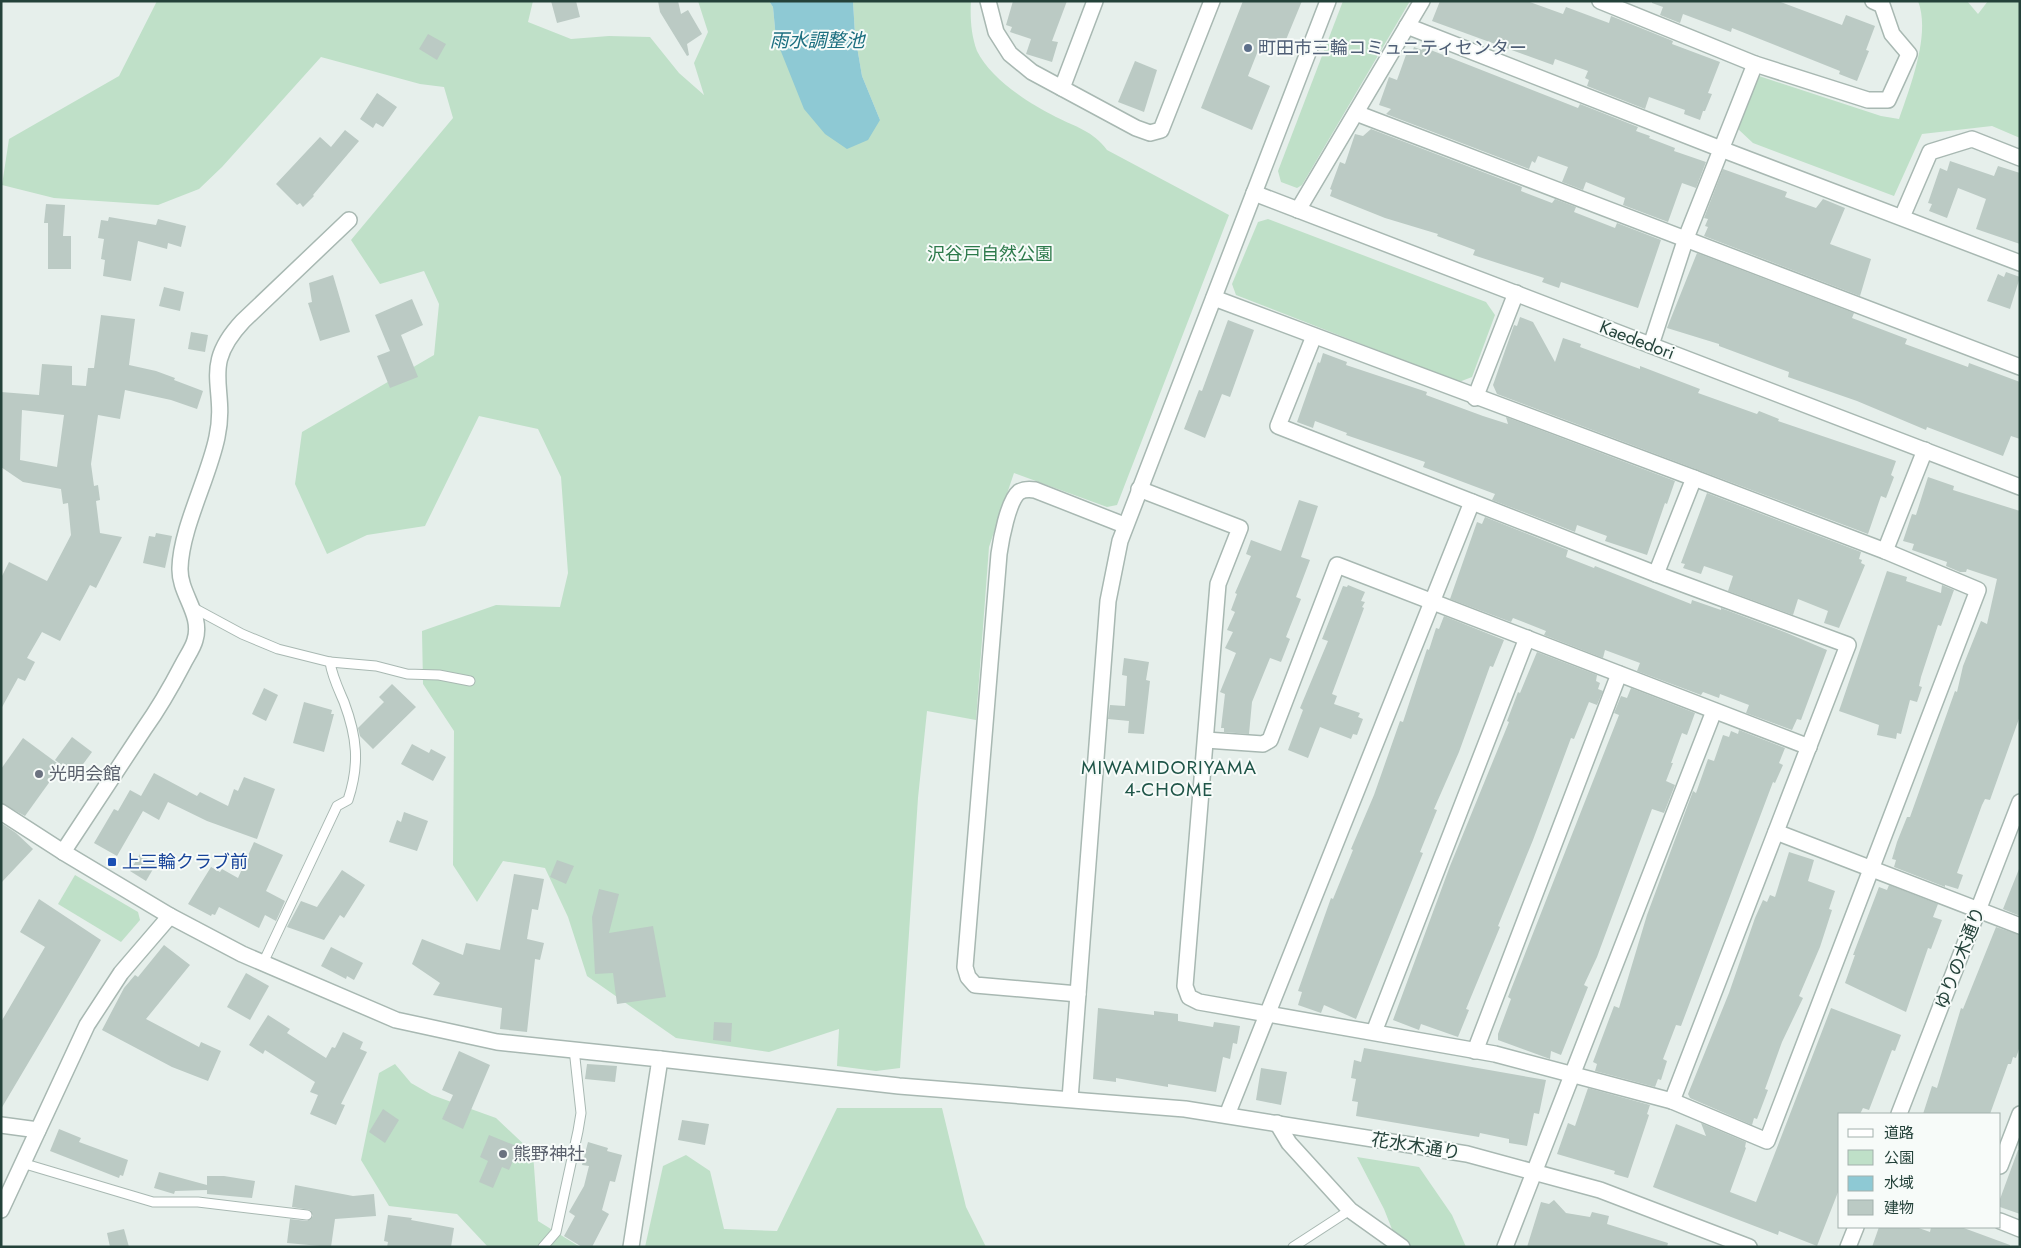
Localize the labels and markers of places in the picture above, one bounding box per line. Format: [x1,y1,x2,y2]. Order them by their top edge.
place label: 町田市三輪コミュニティセンター [1258,35,1527,61]
marker: 町田市三輪コミュニティセンター [1242,42,1254,54]
place label: 光明会館 [49,761,121,787]
marker: 光明会館 [33,768,45,780]
place label: 上三輪クラブ前 [122,849,248,875]
marker: 上三輪クラブ前 [106,856,118,868]
place label: 熊野神社 [513,1141,585,1167]
marker: 熊野神社 [497,1148,509,1160]

